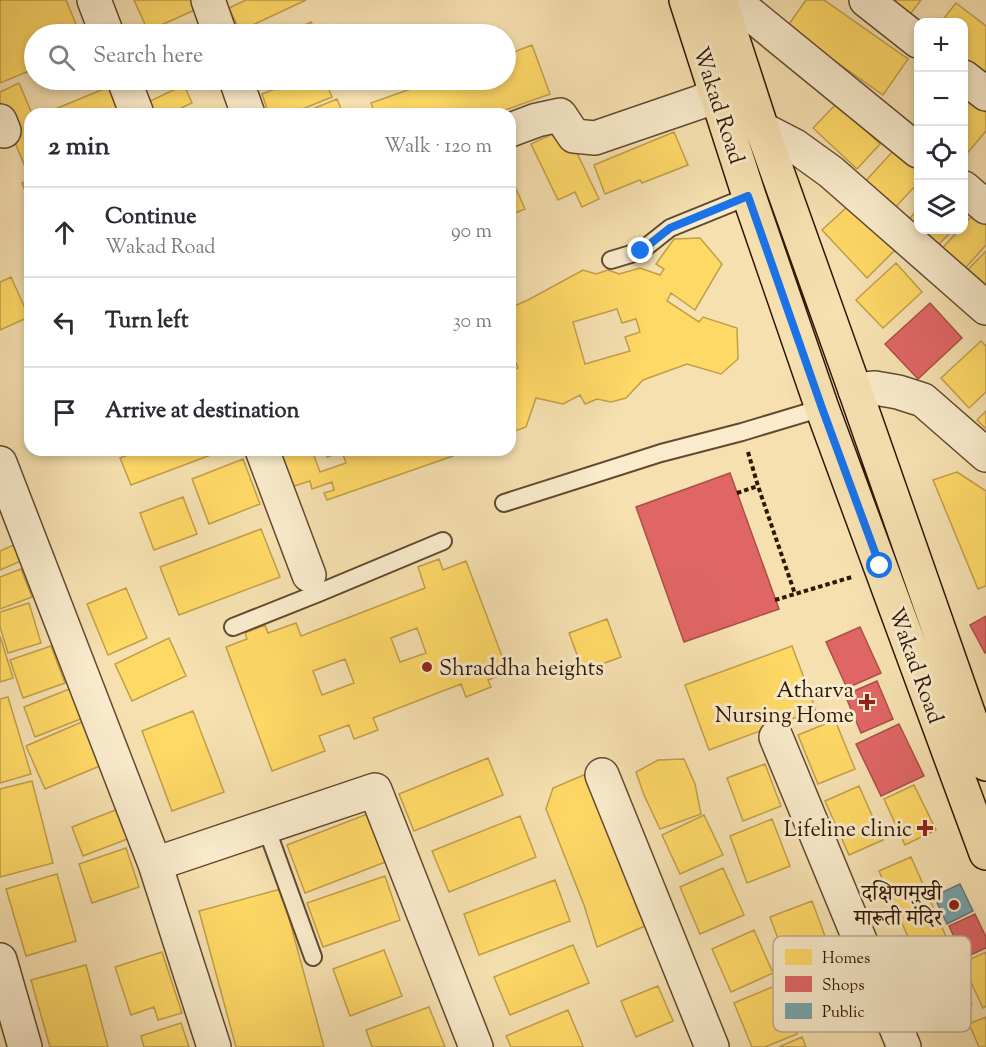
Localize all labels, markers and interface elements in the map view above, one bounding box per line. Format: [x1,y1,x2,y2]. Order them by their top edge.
map controls [914,18,968,234]
button: + [914,18,968,72]
search box [24,24,516,90]
icon: search [45,41,78,74]
text: Search here [93,41,203,73]
street label: Wakad Road [683,43,751,169]
button: − [914,72,968,126]
button: locate [914,126,968,180]
text: 2 min [48,129,110,166]
text: Walk · 120 m [384,133,492,162]
button: layers [914,180,968,234]
text: Continue [105,202,196,234]
icon: ahead [48,216,81,249]
text: 90 m [451,218,492,247]
text: Wakad Road [105,234,216,263]
route end [627,237,653,263]
icon: left [48,306,81,339]
text: Turn left [105,306,188,338]
text: 30 m [453,308,492,337]
icon: arrive [48,396,81,429]
text: Arrive at destination [105,396,300,428]
route start [866,552,892,578]
street label: Wakad Road [878,603,950,729]
place label: Shraddha heights [439,654,604,686]
marker: Shraddha heights [420,660,434,674]
place label: Atharva Nursing Home [715,676,854,733]
marker: Atharva Nursing Home [858,693,876,711]
place label: Lifeline clinic [784,815,912,847]
marker: Lifeline clinic [916,819,934,837]
place label: दक्षिणमुखी मारूती मंदिर [853,879,944,936]
marker: दक्षिणमुखी मारूती मंदिर [947,898,961,912]
legend [773,936,971,1032]
text: Homes [822,948,870,971]
text: Shops [822,975,865,998]
text: Public [822,1002,865,1025]

